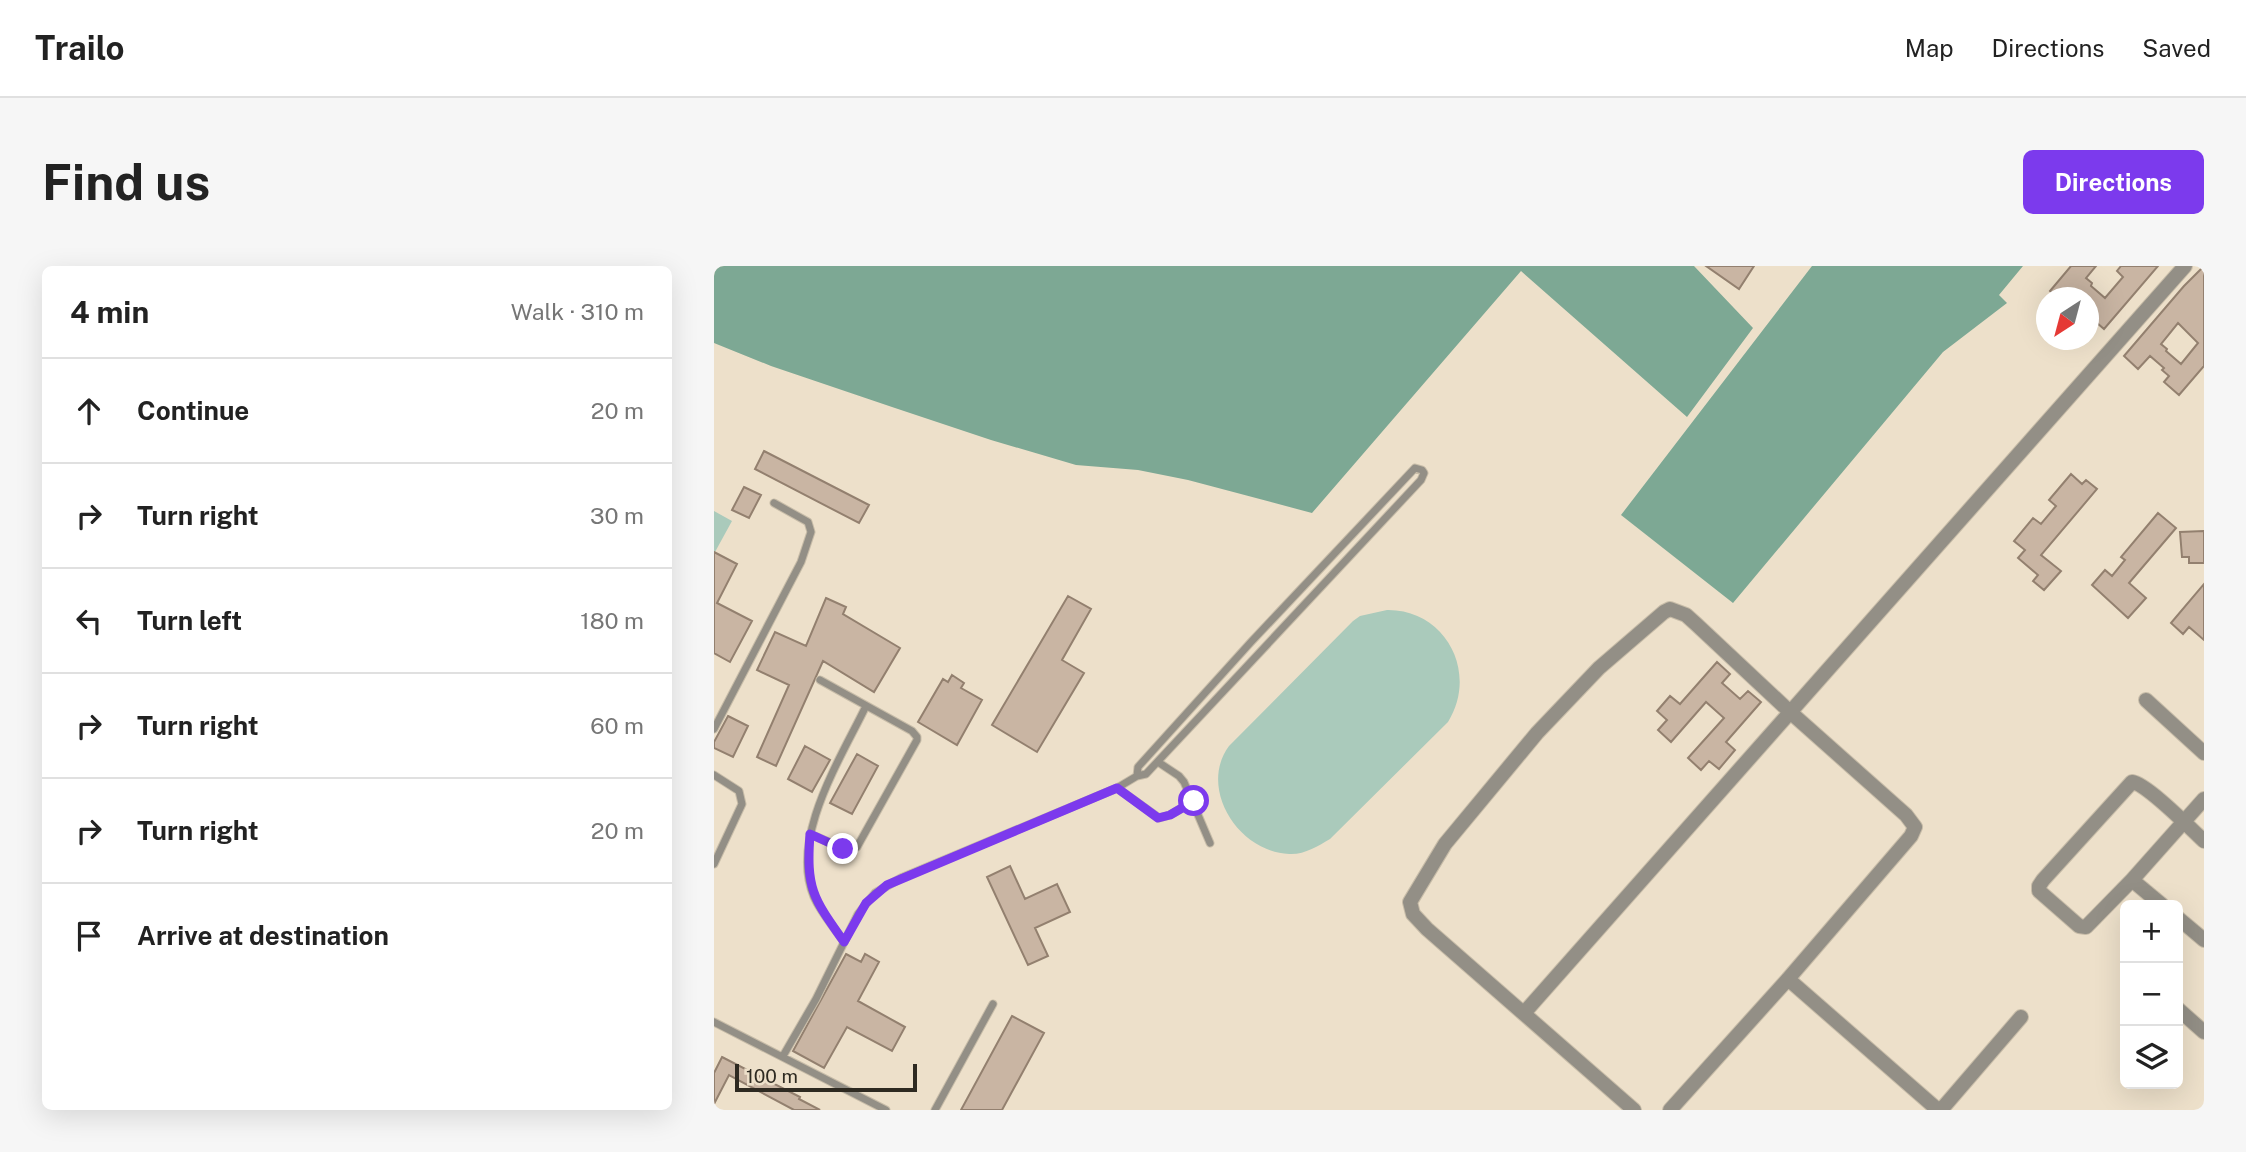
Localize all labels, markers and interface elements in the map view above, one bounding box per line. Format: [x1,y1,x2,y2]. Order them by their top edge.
text: Trailo [35,29,125,67]
text: Map [1905,34,1954,62]
text: Directions [1992,34,2104,62]
text: Saved [2142,34,2211,62]
button: Directions [2023,150,2204,214]
text: Find us [42,153,210,211]
north arrow [2036,287,2099,350]
text: 4 min [70,294,149,330]
text: Walk · 310 m [511,298,644,325]
icon: ahead [70,392,108,430]
text: Continue [137,395,249,426]
text: 20 m [591,397,644,424]
icon: right [70,497,108,535]
text: Turn right [137,500,259,531]
text: 30 m [590,502,644,529]
icon: left [70,602,108,640]
text: Turn left [137,605,242,636]
text: 180 m [580,607,644,634]
icon: right [70,707,108,745]
text: Turn right [137,710,259,741]
text: 60 m [590,712,644,739]
route start [1178,785,1209,816]
icon: right [70,812,108,850]
text: Turn right [137,815,259,846]
text: 20 m [591,817,644,844]
route end [827,833,858,864]
map controls [2120,900,2183,1089]
button: + [2120,900,2183,963]
icon: arrive [70,917,108,955]
text: Arrive at destination [137,920,389,951]
button: − [2120,963,2183,1026]
button: layers [2120,1026,2183,1089]
scale bar [735,1061,917,1093]
text: 100 m [746,1065,798,1087]

